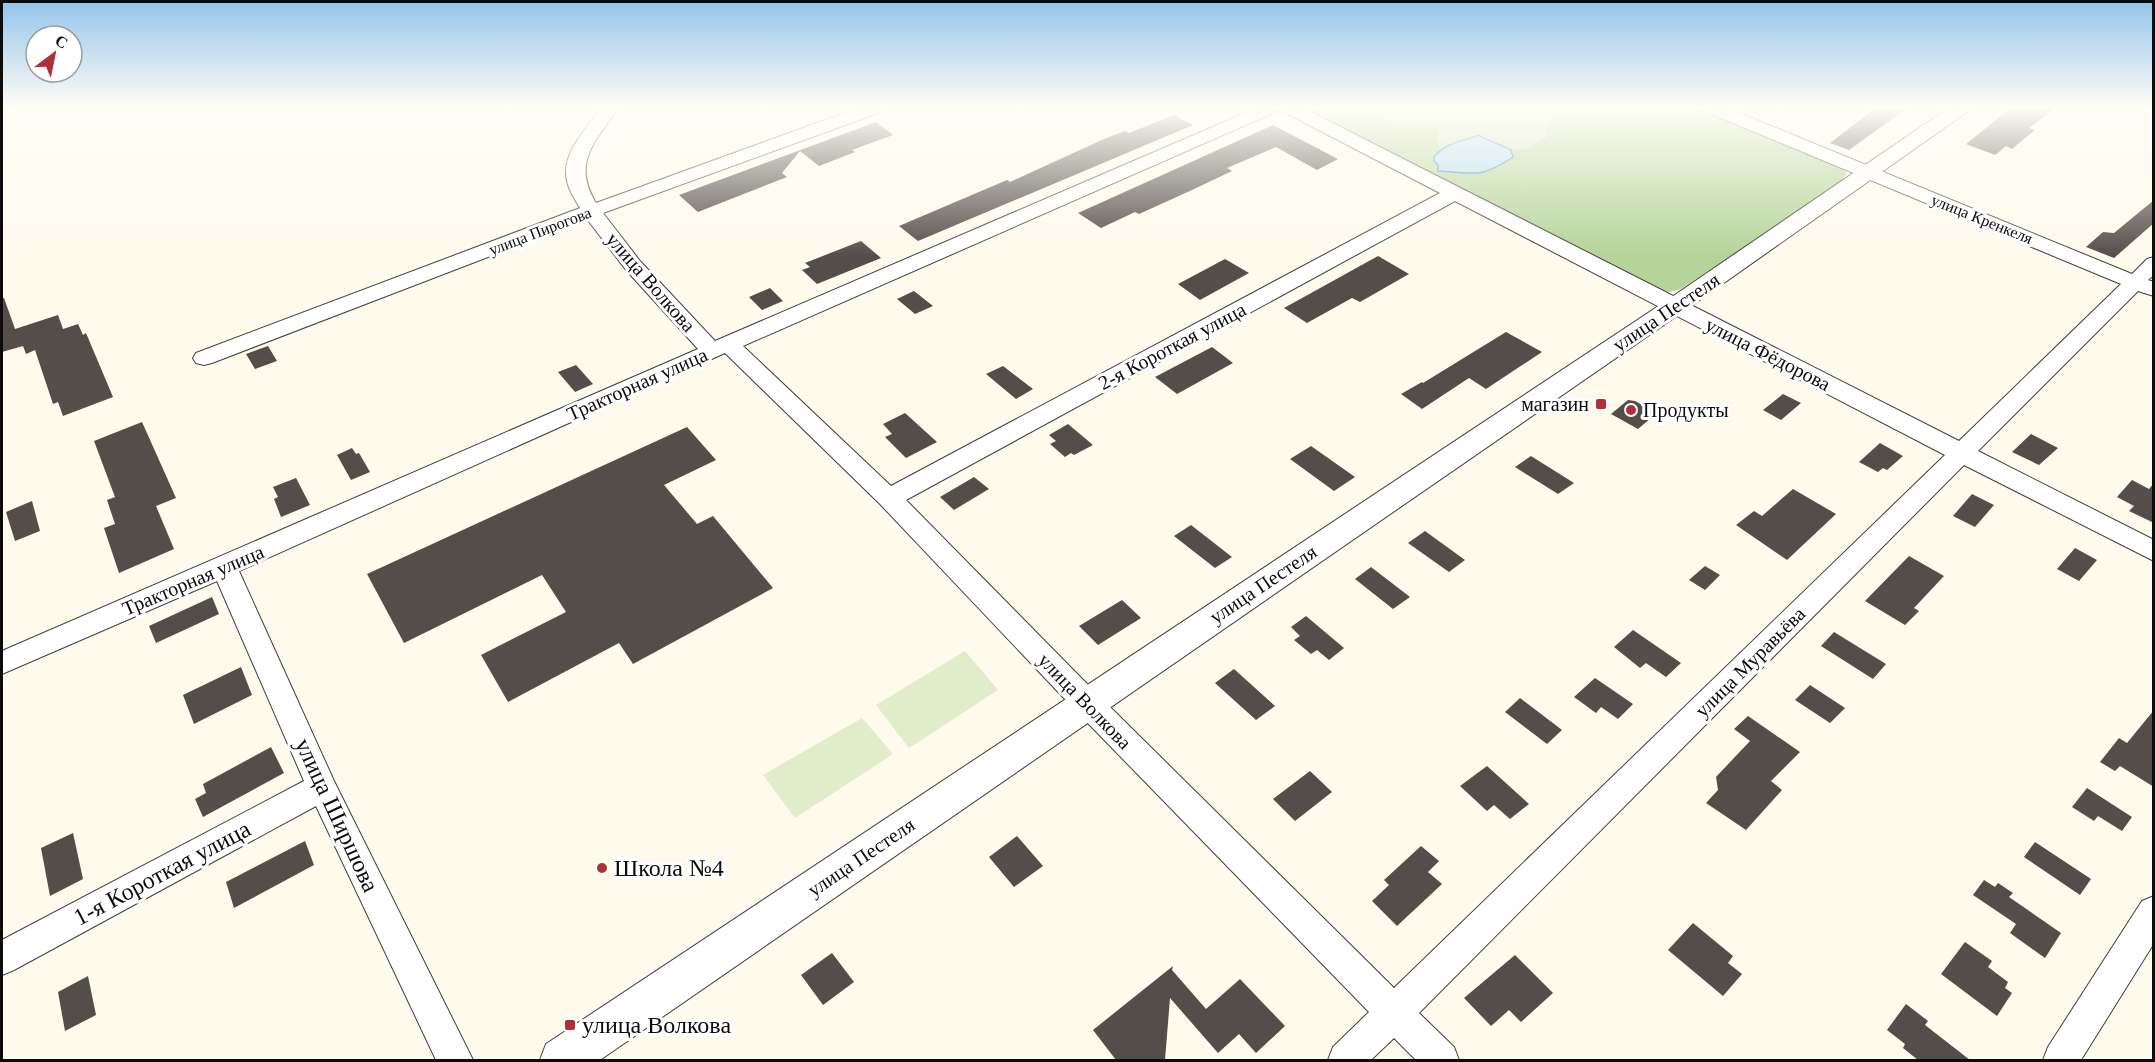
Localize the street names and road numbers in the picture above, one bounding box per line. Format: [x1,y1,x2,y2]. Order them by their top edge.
street label: улица Кренкеля [1929,191,2036,248]
street label: улица Пирогова [486,204,594,259]
street label: улица Волкова [601,228,700,337]
street label: улица Пестеля [1608,268,1724,357]
street label: 2-я Короткая улица [1095,298,1250,395]
street label: улица Фёдорова [1701,313,1834,396]
street label: Тракторная улица [563,343,711,426]
street label: Тракторная улица [119,540,267,621]
street label: улица Пестеля [1205,540,1321,629]
street label: улица Муравьёва [1691,603,1810,722]
street label: улица Волкова [1033,649,1136,754]
street label: улица Ширшова [290,734,384,896]
street label: улица Пестеля [803,813,919,902]
street label: 1-я Короткая улица [69,815,255,931]

